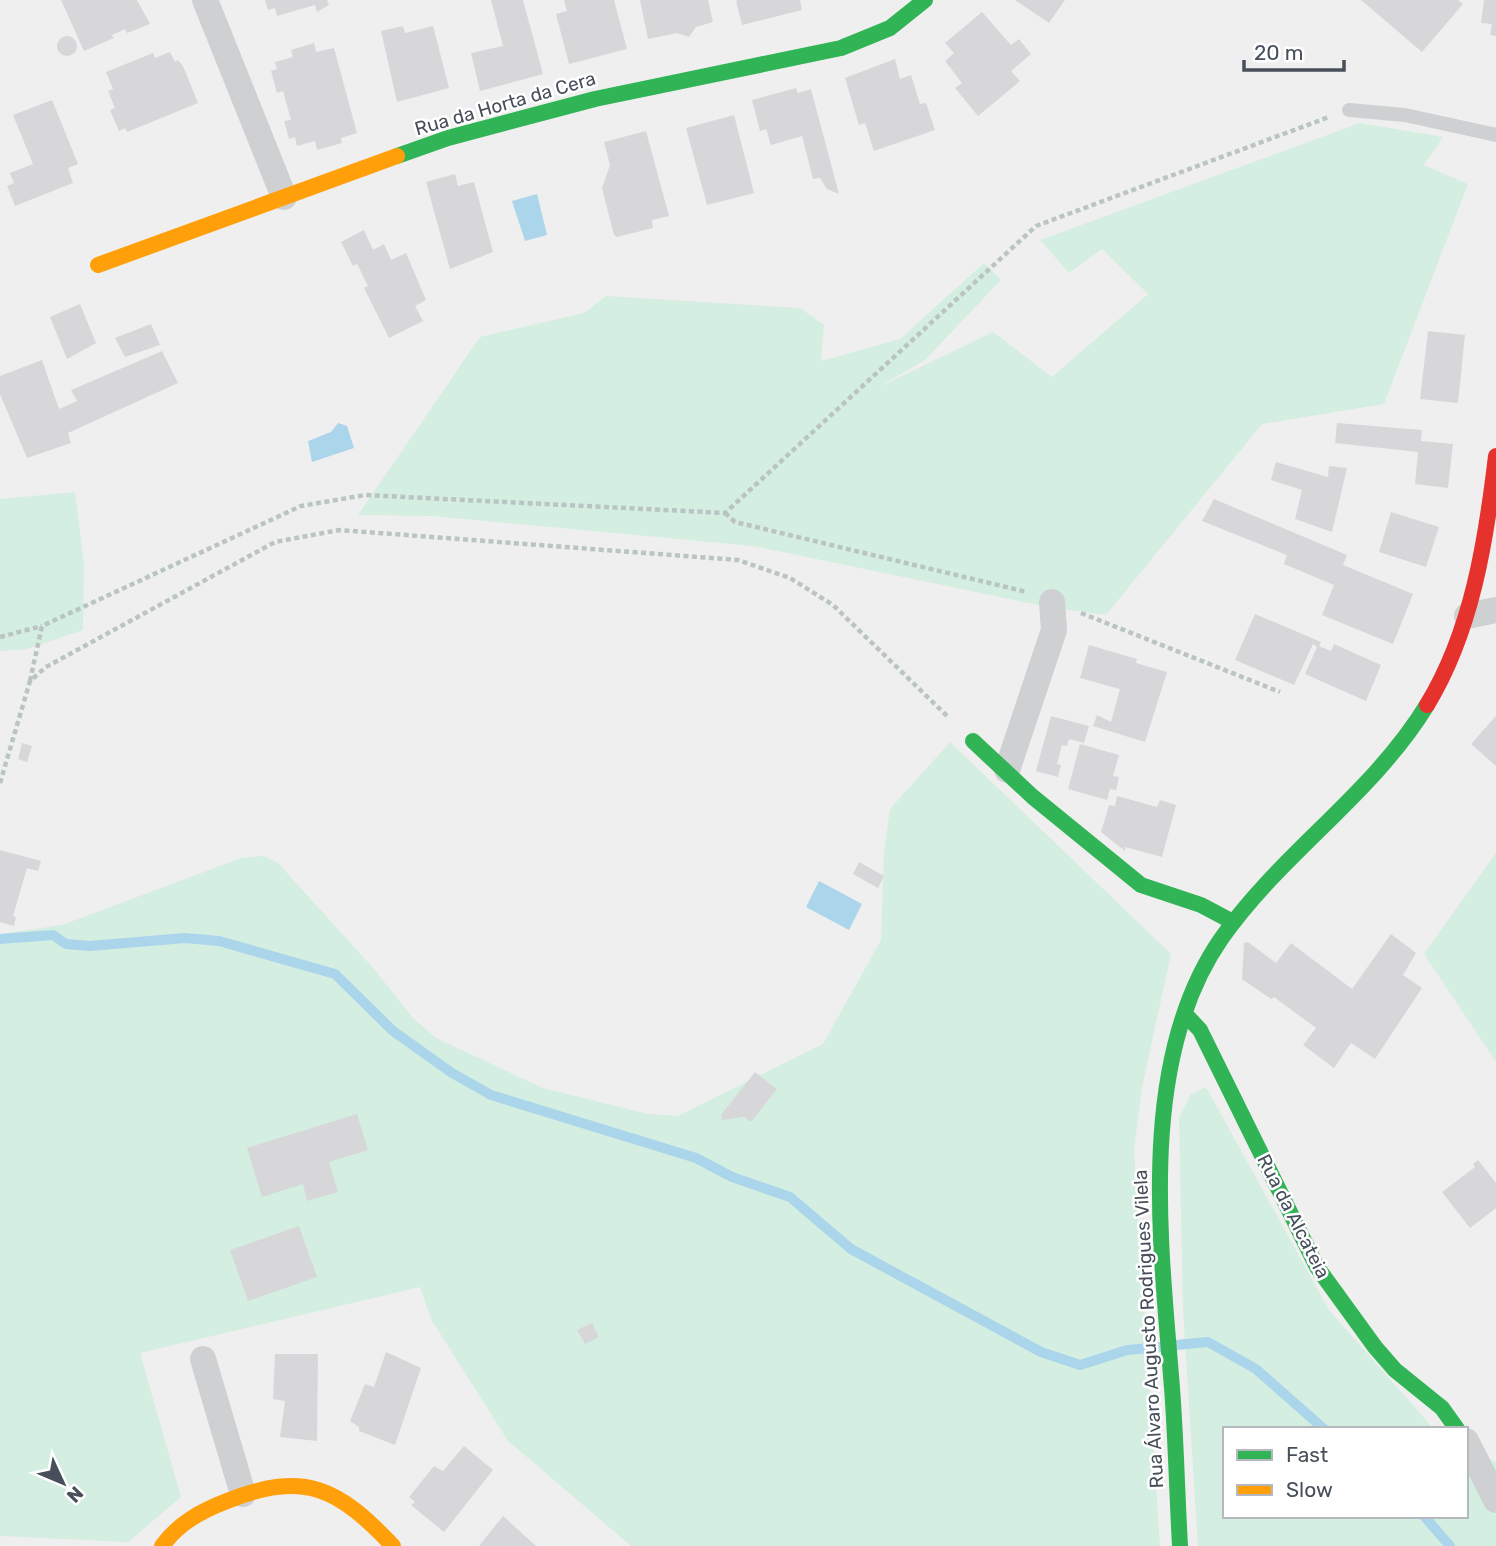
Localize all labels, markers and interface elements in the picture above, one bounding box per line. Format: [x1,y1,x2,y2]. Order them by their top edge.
scale bar [1244,28,1344,72]
text: 20 m [1254,40,1303,65]
street label: Rua da Horta da Cera [412,67,598,140]
street label: Rua da Alcateia [1252,1150,1335,1282]
street label: Rua Álvaro Augusto Rodrigues Vilela [1129,1169,1168,1489]
legend [1223,1427,1468,1518]
text: Fast [1286,1442,1328,1467]
north arrow [28,1448,98,1518]
text: Slow [1286,1477,1333,1502]
text: N [62,1482,88,1507]

